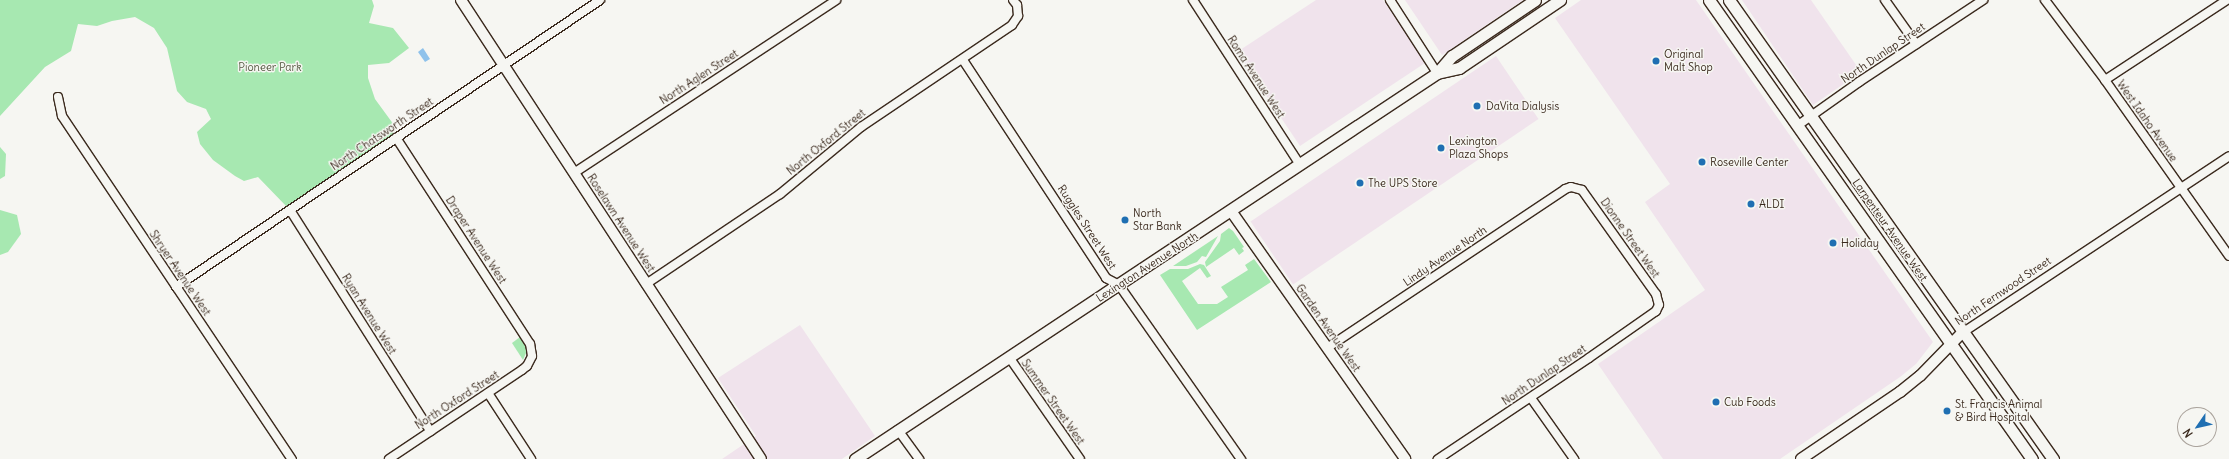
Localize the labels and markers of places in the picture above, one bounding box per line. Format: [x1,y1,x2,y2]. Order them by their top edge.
place label: Original Malt Shop [1664,48,1713,74]
marker: Original Malt Shop [1651,56,1661,66]
place label: DaVita Dialysis [1486,99,1559,113]
marker: DaVita Dialysis [1471,100,1483,112]
place label: Lexington Plaza Shops [1449,135,1508,161]
marker: Lexington Plaza Shops [1436,143,1446,153]
place label: Roseville Center [1710,155,1788,169]
marker: Roseville Center [1697,157,1707,167]
place label: The UPS Store [1368,176,1437,190]
marker: The UPS Store [1355,178,1365,188]
place label: ALDI [1759,197,1784,211]
marker: ALDI [1746,199,1756,209]
place label: North Star Bank [1133,207,1181,233]
marker: North Star Bank [1120,215,1130,225]
place label: Holiday [1841,236,1879,250]
marker: Holiday [1828,238,1838,248]
place label: Cub Foods [1724,395,1776,409]
marker: Cub Foods [1711,397,1721,407]
place label: St. Francis Animal & Bird Hospital [1955,398,2042,424]
marker: St. Francis Animal & Bird Hospital [1942,406,1952,416]

